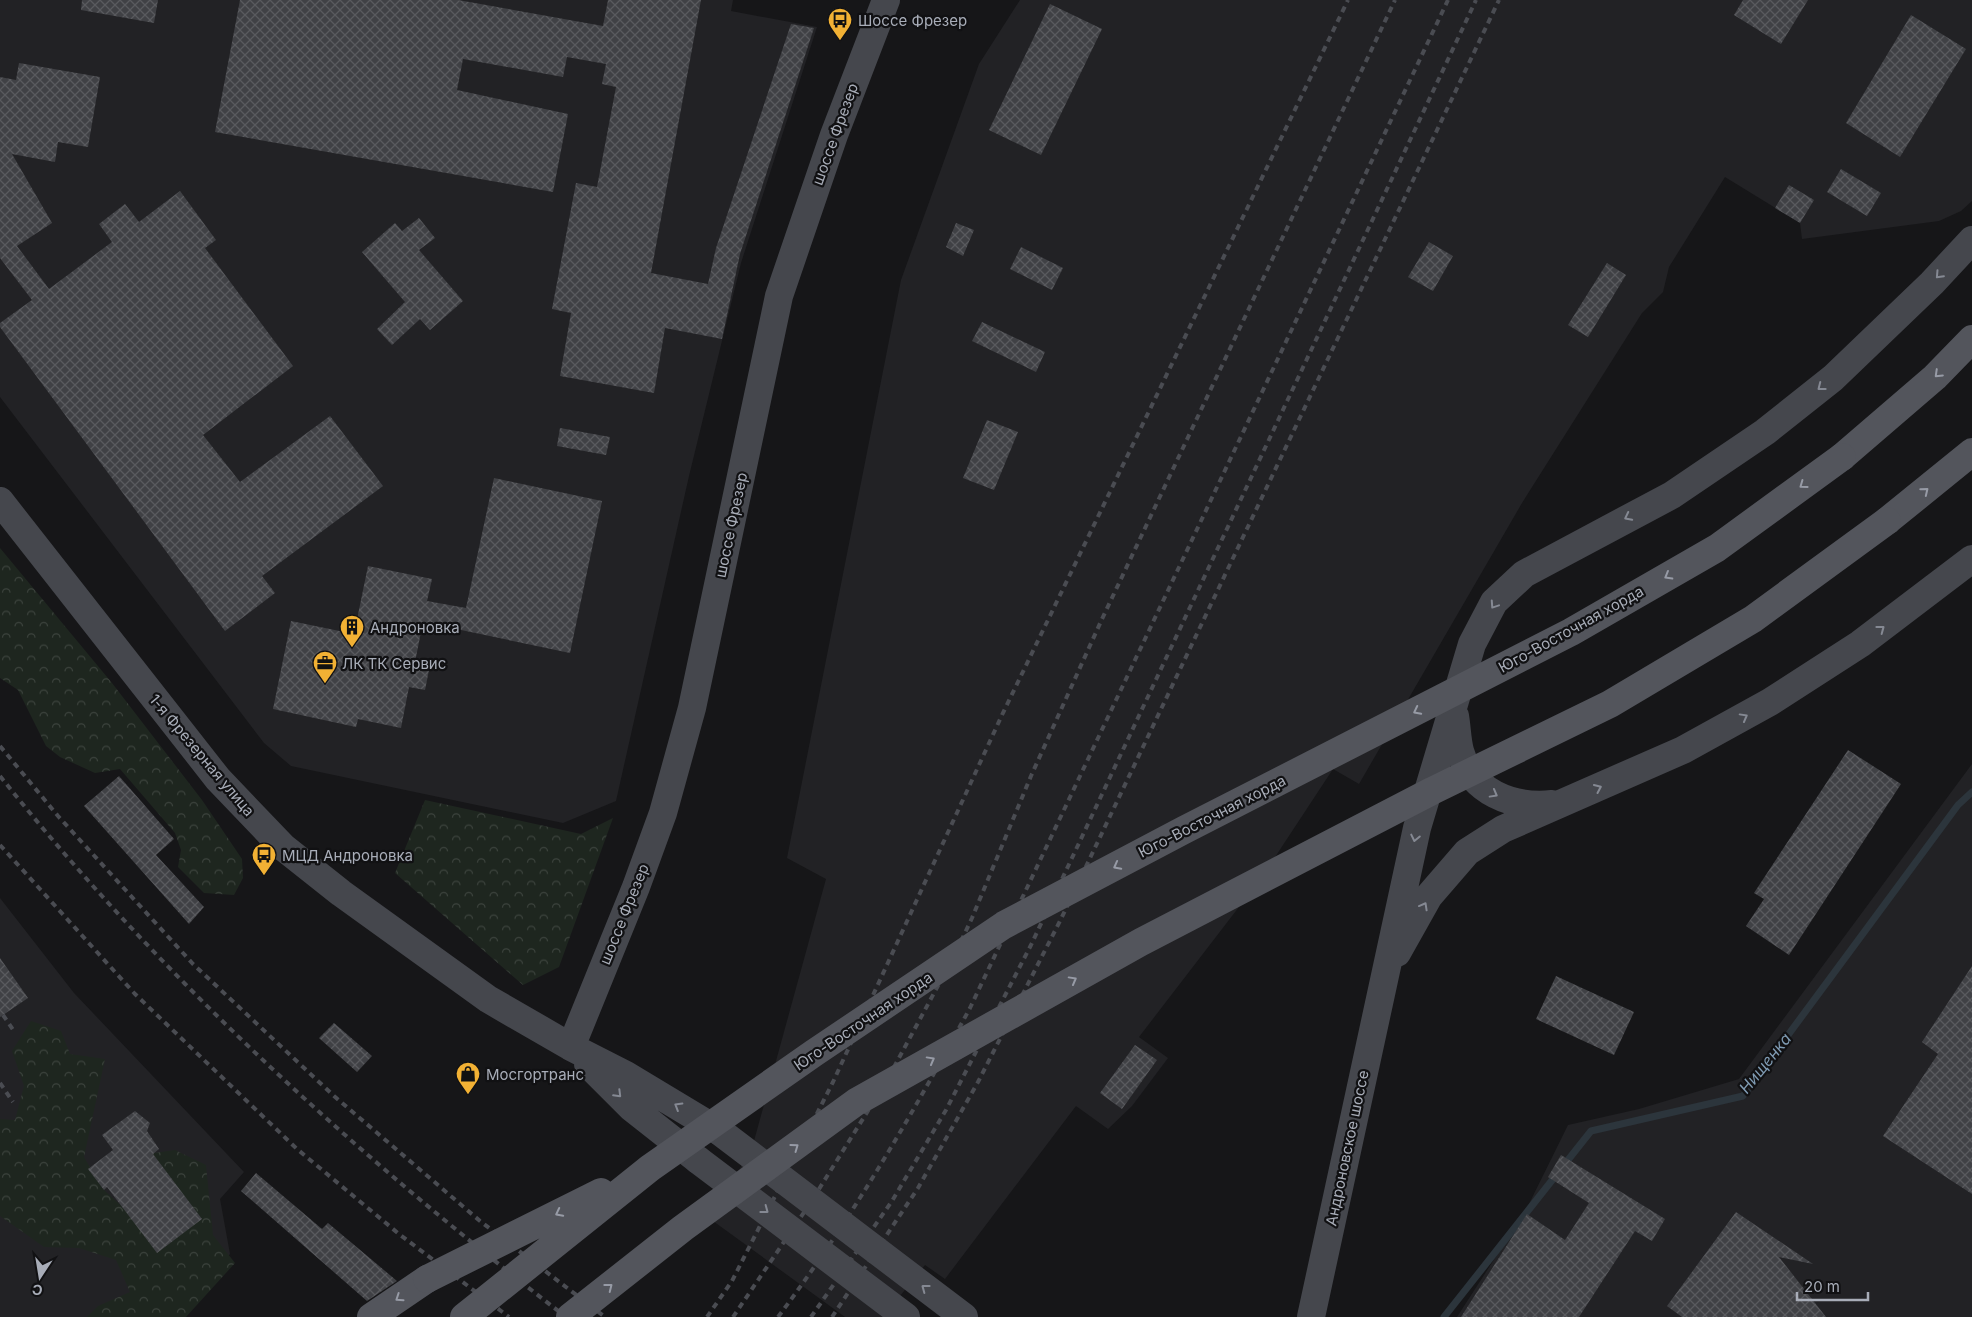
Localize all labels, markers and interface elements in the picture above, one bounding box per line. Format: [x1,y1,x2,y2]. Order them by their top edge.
bus stop icon: Шоссе Фрезер [827,7,853,41]
place label: Шоссе Фрезер [858,11,967,30]
street label: шоссе Фрезер [808,80,862,188]
one-way arrow [1936,270,1945,279]
one-way arrow [1934,368,1943,377]
one-way arrow [1818,382,1827,390]
street label: шоссе Фрезер [711,471,751,579]
one-way arrow [1799,479,1808,488]
one-way arrow [1919,488,1928,496]
one-way arrow [1625,511,1634,521]
one-way arrow [1664,570,1673,580]
street label: Юго-Восточная хорда [1495,581,1647,677]
one-way arrow [1491,599,1500,609]
building icon: Андроновка [339,614,365,648]
place label: Андроновка [370,618,460,637]
one-way arrow [1875,626,1884,635]
office icon: ЛК ТК Сервис [312,650,338,684]
place label: ЛК ТК Сервис [342,654,446,673]
street label: 1-я Фрезерная улица [145,690,259,820]
one-way arrow [1413,705,1422,715]
one-way arrow [1739,713,1748,723]
street label: Юго-Восточная хорда [1135,771,1289,861]
one-way arrow [1593,784,1602,795]
one-way arrow [1489,788,1498,798]
one-way arrow [1410,833,1420,842]
bus stop icon: МЦД Андроновка [251,842,277,876]
place label: МЦД Андроновка [282,846,413,865]
one-way arrow [1113,860,1122,870]
street label: шоссе Фрезер [595,861,653,967]
one-way arrow [1418,902,1428,911]
street label: Юго-Восточная хорда [790,968,936,1074]
one-way arrow [1068,977,1077,987]
water label: Нищенка [1735,1029,1795,1097]
one-way arrow [926,1056,935,1066]
shop icon: Мосгортранс [455,1061,481,1095]
place label: Мосгортранс [486,1065,584,1084]
street label: Андроновское шоссе [1321,1068,1373,1228]
one-way arrow [612,1088,621,1097]
one-way arrow [674,1103,683,1112]
one-way arrow [789,1144,799,1153]
one-way arrow [759,1204,769,1213]
one-way arrow [555,1207,564,1217]
north arrow [15,1252,65,1302]
scale bar [1797,1270,1868,1302]
text: 20 m [1804,1277,1840,1296]
text: С [30,1281,44,1300]
one-way arrow [603,1284,613,1293]
one-way arrow [922,1285,931,1293]
one-way arrow [395,1292,405,1301]

